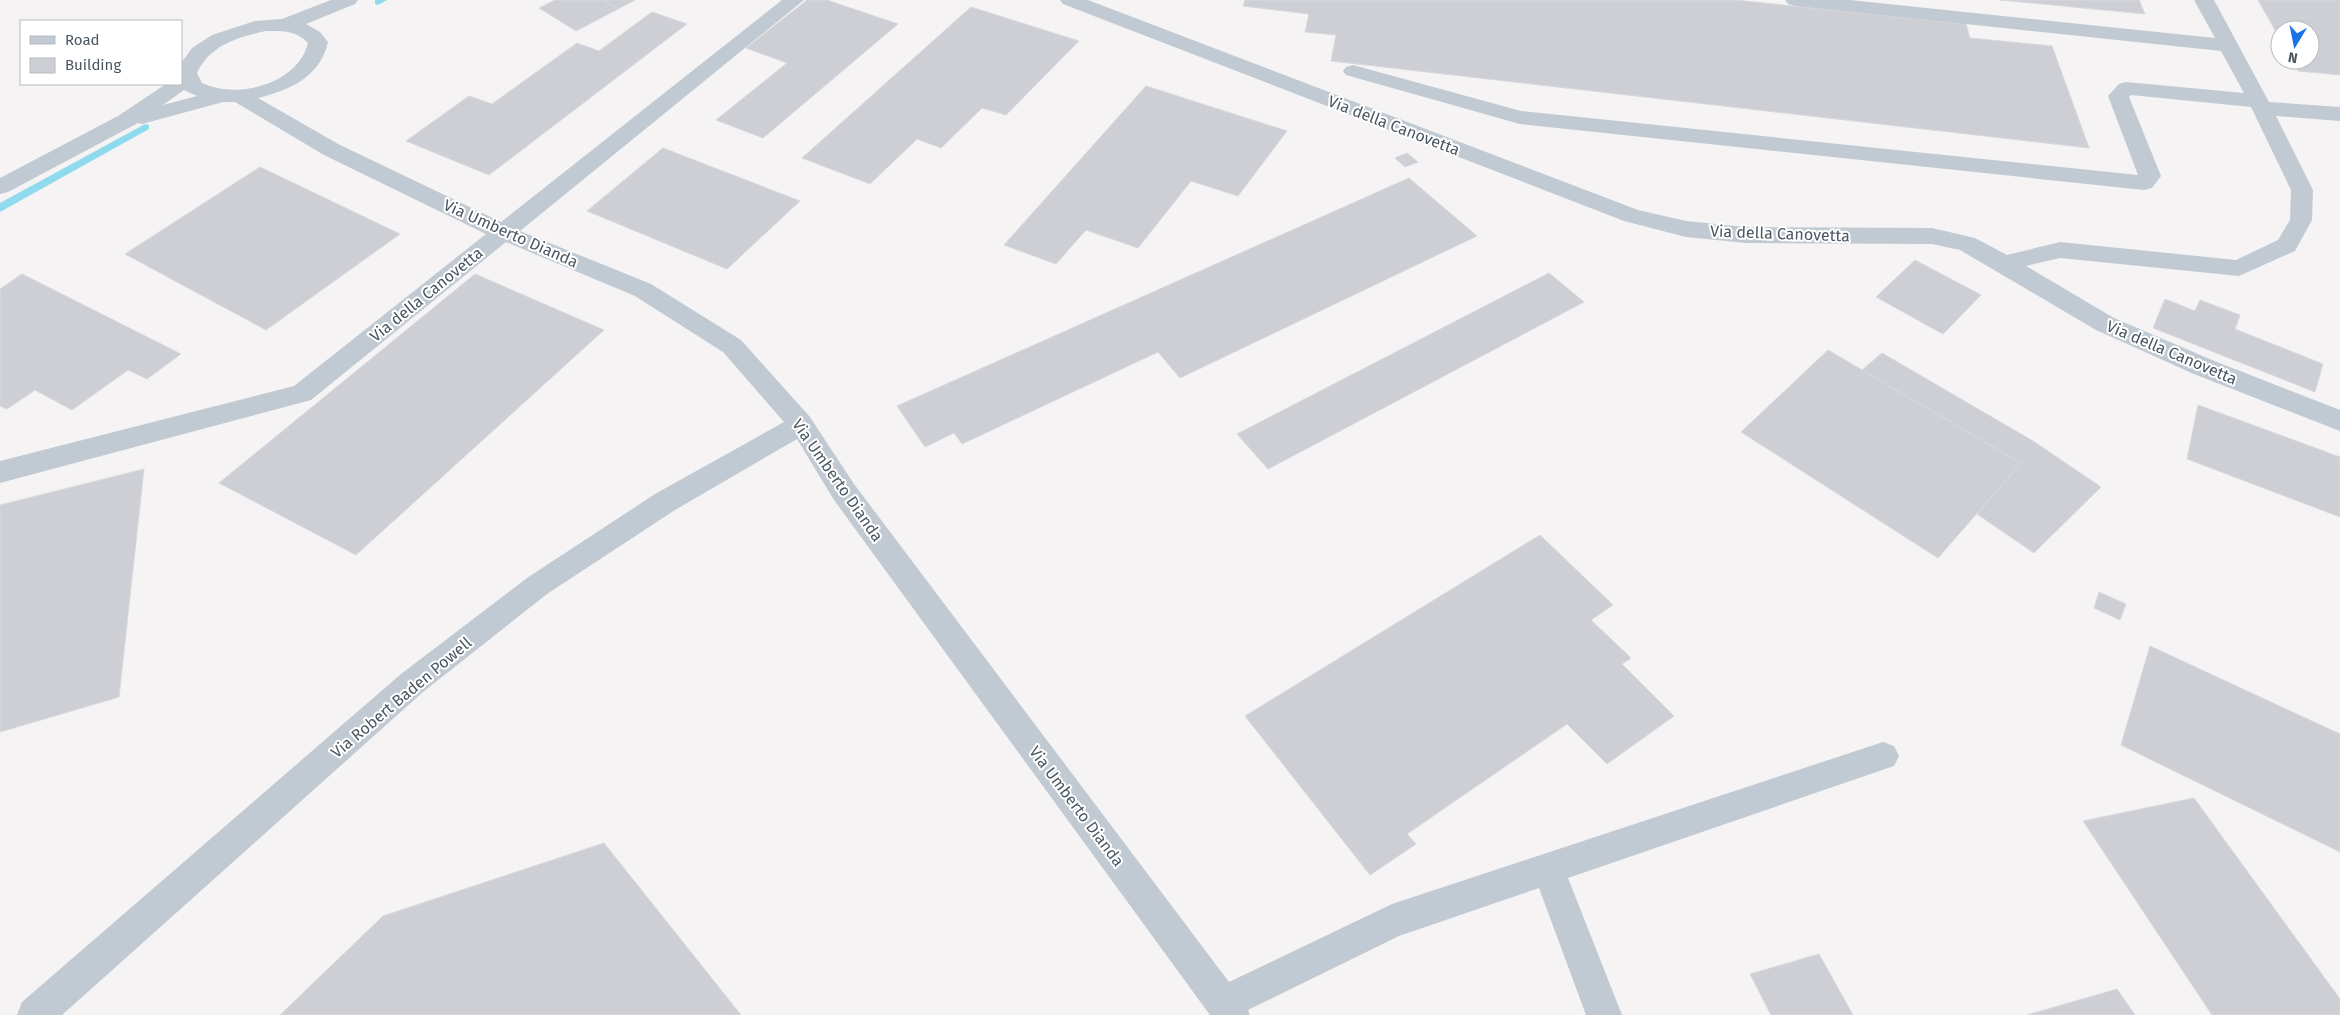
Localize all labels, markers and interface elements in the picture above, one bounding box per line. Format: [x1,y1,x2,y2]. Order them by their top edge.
legend [20,20,182,85]
north arrow [2270,20,2320,70]
text: Road [65,31,100,49]
text: N [2287,48,2299,66]
text: Building [65,56,121,74]
street label: Via della Canovetta [1325,92,1462,159]
street label: Via Umberto Dianda [441,195,581,272]
street label: Via della Canovetta [1710,222,1850,245]
street label: Via della Canovetta [366,243,487,346]
street label: Via della Canovetta [2104,316,2240,389]
street label: Via Umberto Dianda [788,415,887,545]
street label: Via Robert Baden Powell [327,633,476,762]
street label: Via Umberto Dianda [1025,743,1128,870]

